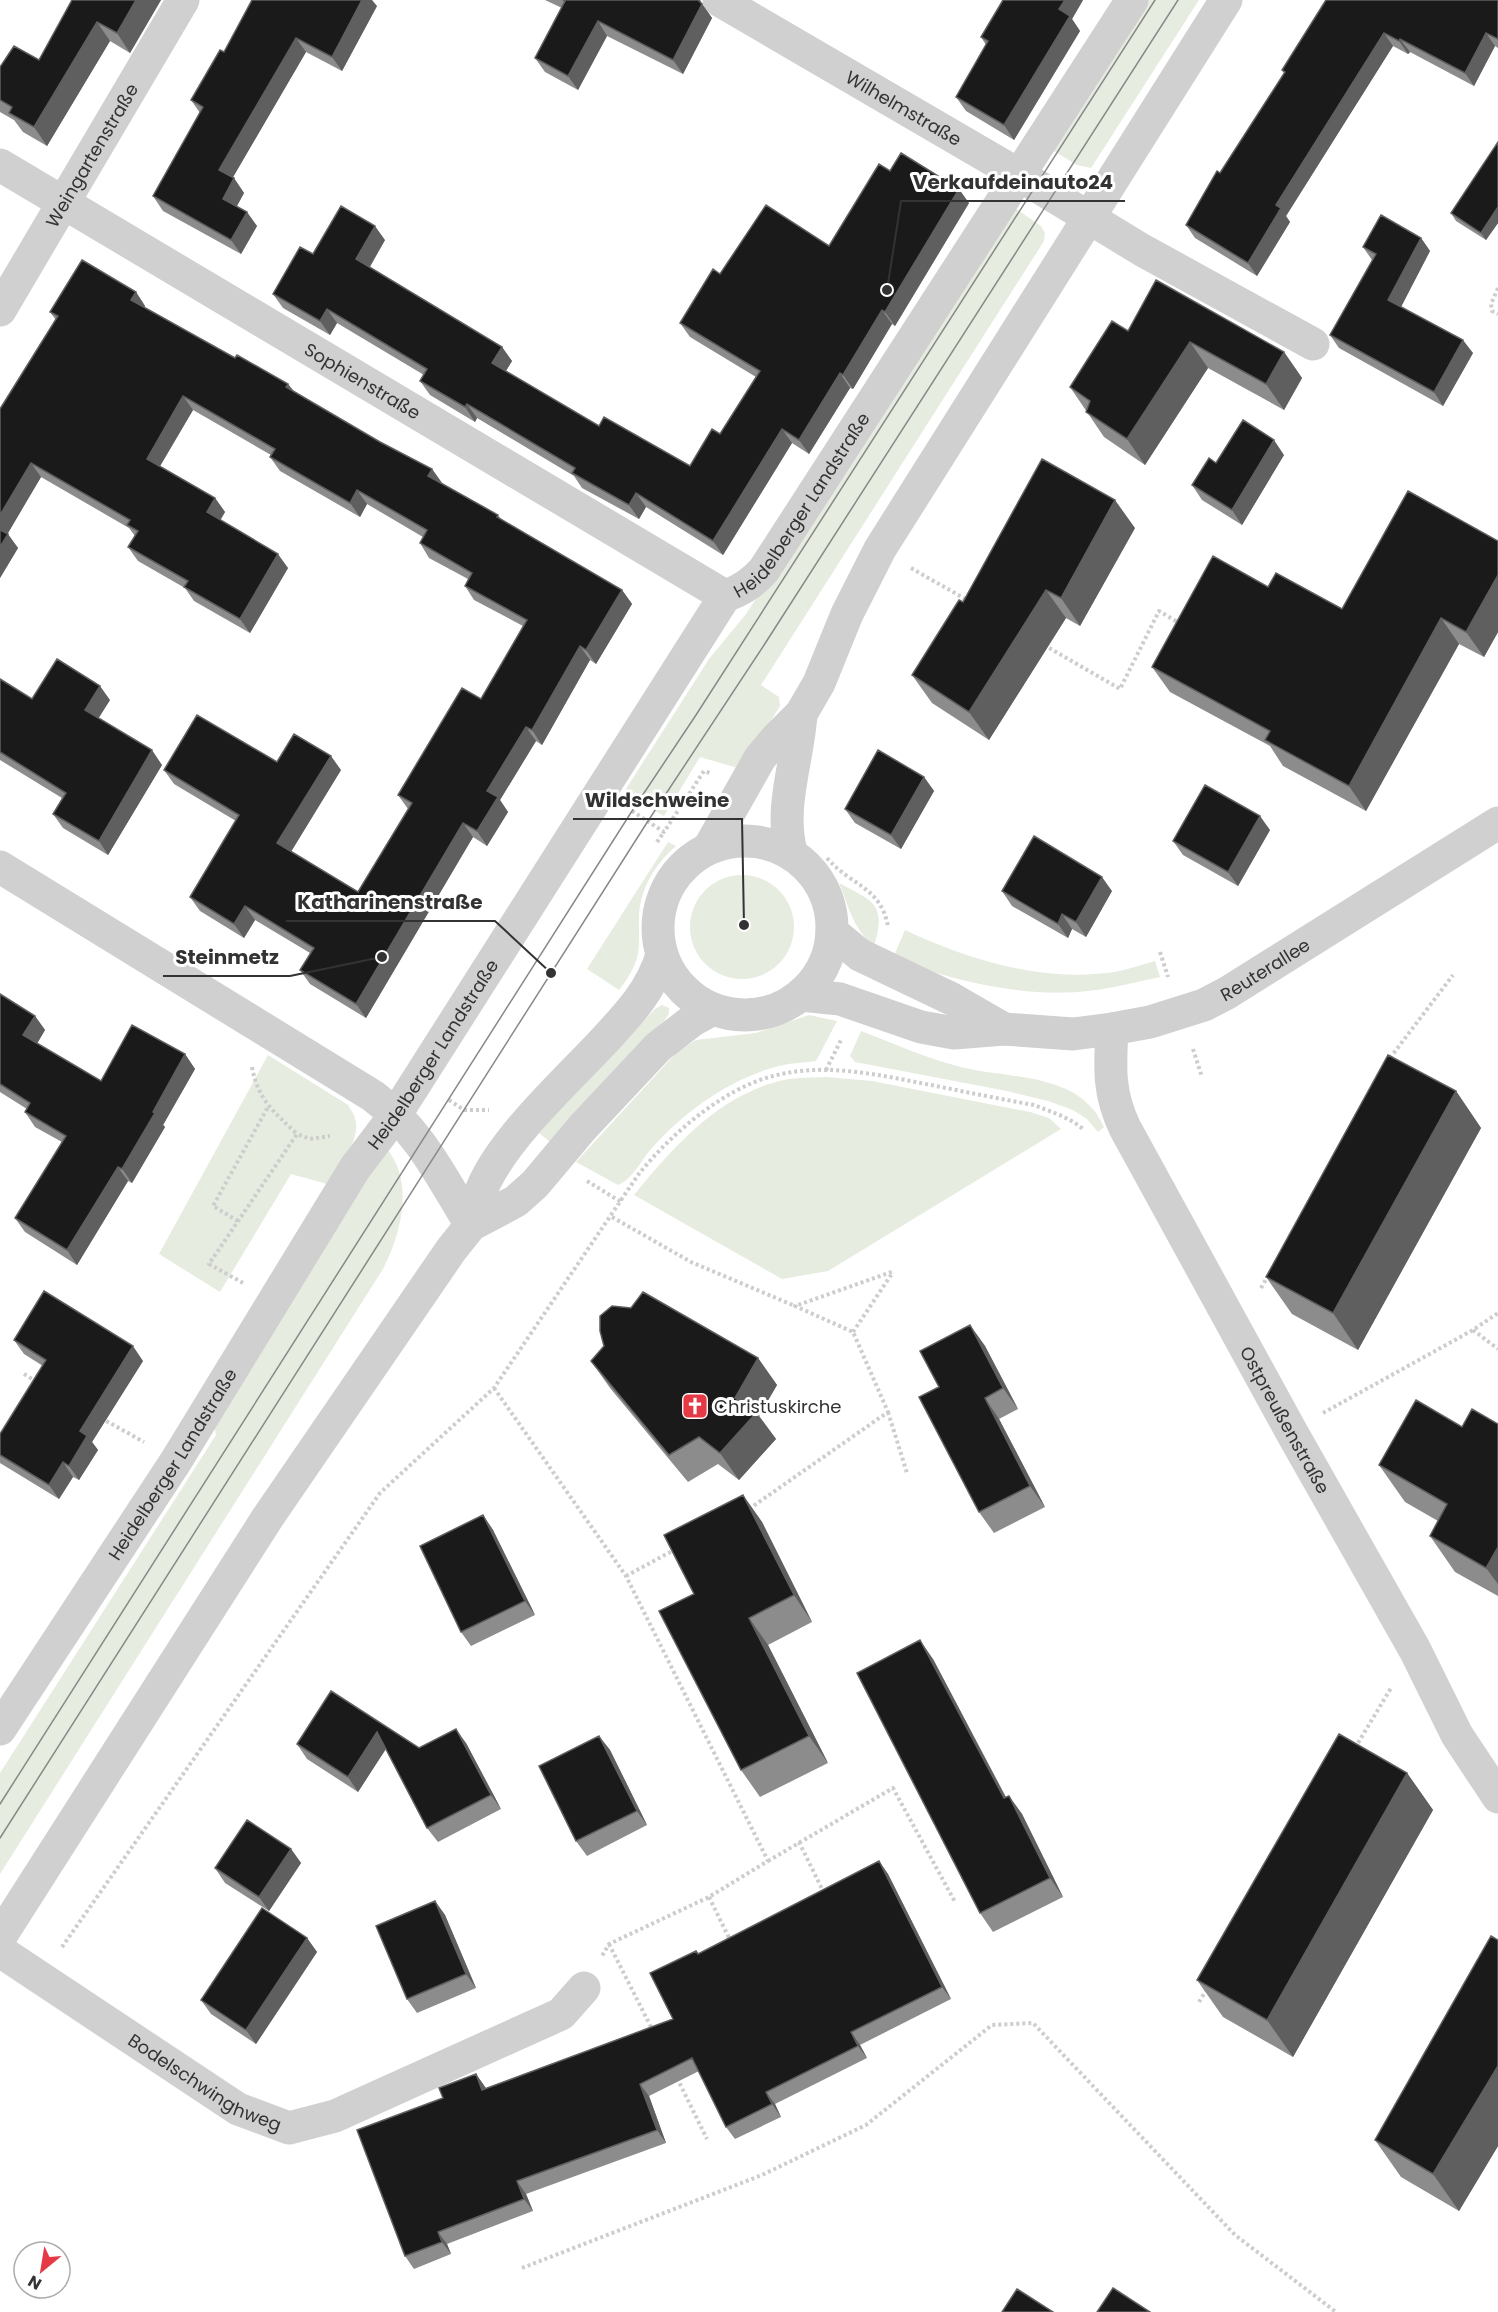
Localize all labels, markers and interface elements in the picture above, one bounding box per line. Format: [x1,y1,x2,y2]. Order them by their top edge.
street label: Wilhelmstraße [841,64,966,151]
street label: Weingartenstraße [39,78,144,232]
callout: Verkaufdeinauto24 [901,163,1125,201]
text: Verkaufdeinauto24 [913,168,1113,196]
street label: Sophienstraße [300,336,426,425]
street label: Heidelberger Landstraße [729,407,875,603]
callout: Wildschweine [573,781,742,819]
text: Wildschweine [585,786,729,814]
callout: Katharinenstraße [286,883,495,921]
text: Katharinenstraße [297,888,483,916]
street label: Reuterallee [1216,932,1314,1007]
callout: Steinmetz [163,938,290,976]
text: Steinmetz [175,943,279,971]
street label: Heidelberger Landstraße [361,954,504,1154]
street label: Ostpreußenstraße [1234,1342,1336,1498]
street label: Heidelberger Landstraße [102,1363,242,1565]
church icon: Christuskirche [680,1391,710,1421]
place label: Christuskirche [714,1394,841,1419]
street label: Bodelschwinghweg [124,2027,285,2137]
north arrow [12,2240,72,2300]
text: N [24,2270,46,2296]

